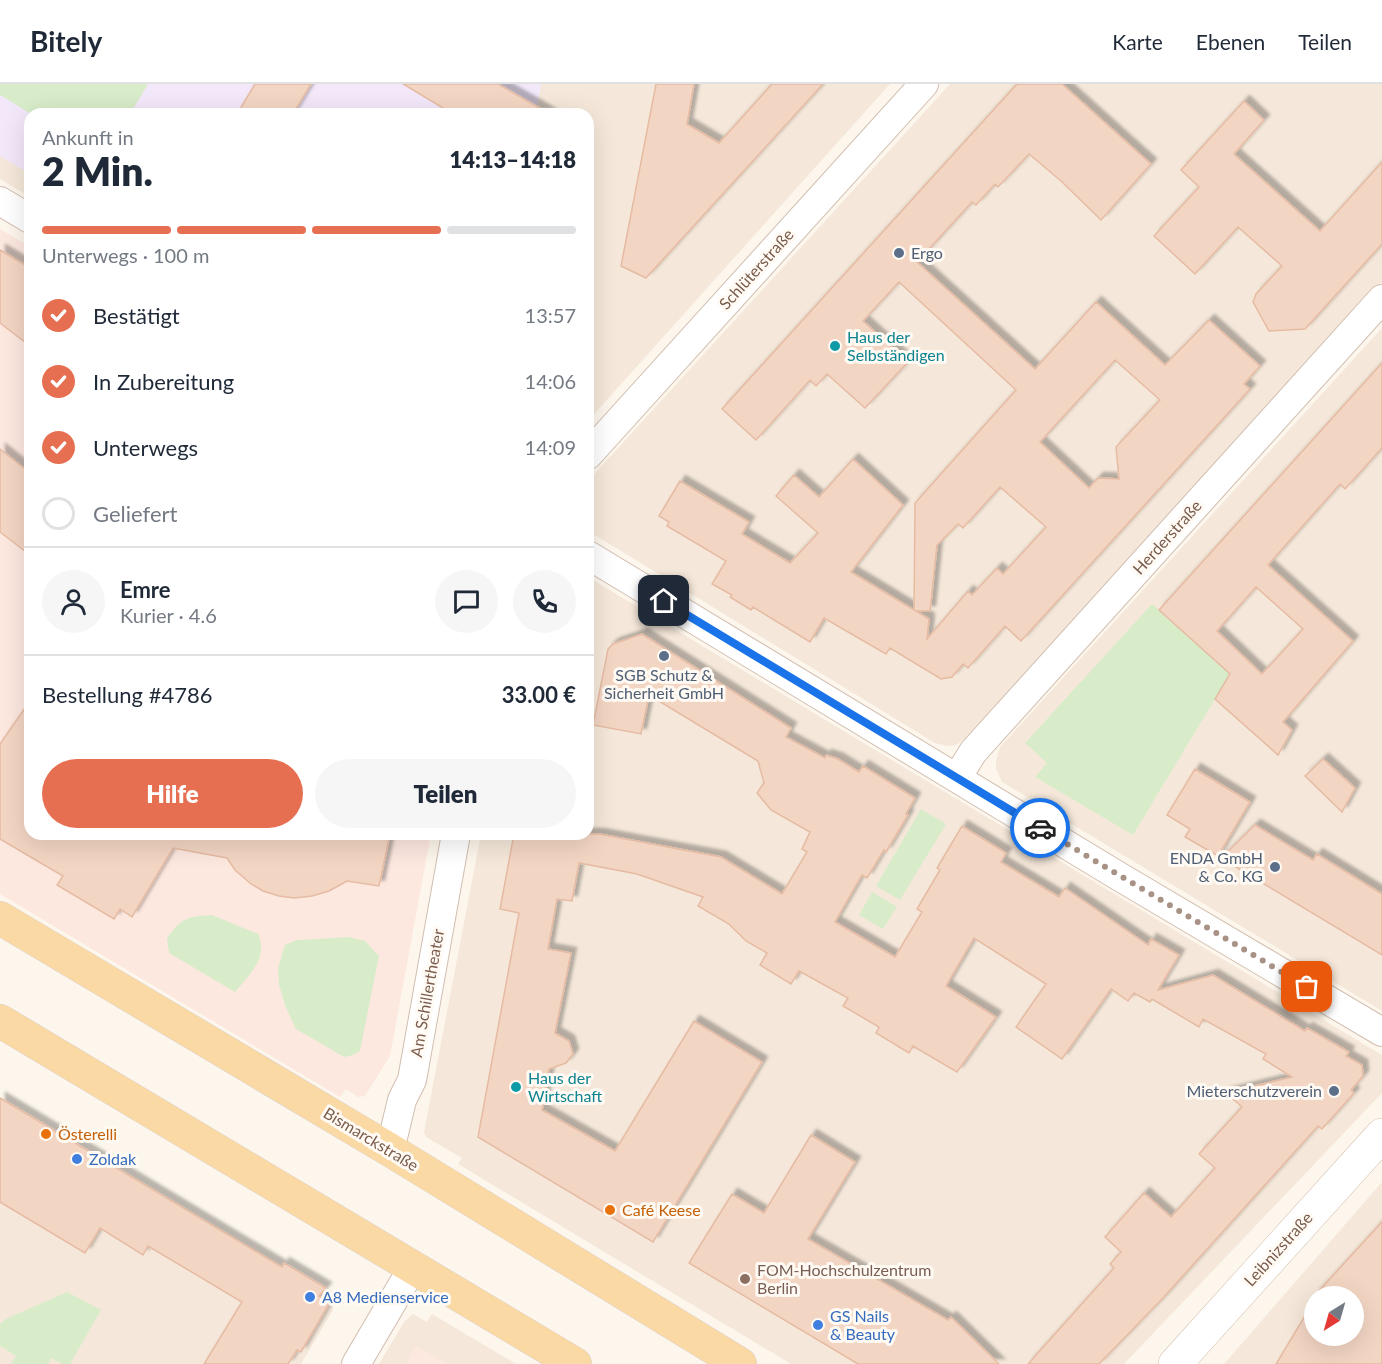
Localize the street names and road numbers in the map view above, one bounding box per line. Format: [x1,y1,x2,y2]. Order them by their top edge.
street label: Schlüterstraße [714,224,797,313]
street label: Herderstraße [1128,496,1205,578]
street label: Am Schillertheater [406,927,447,1059]
street label: Bismarckstraße [320,1103,422,1174]
street label: Leibnizstraße [1239,1208,1316,1290]

